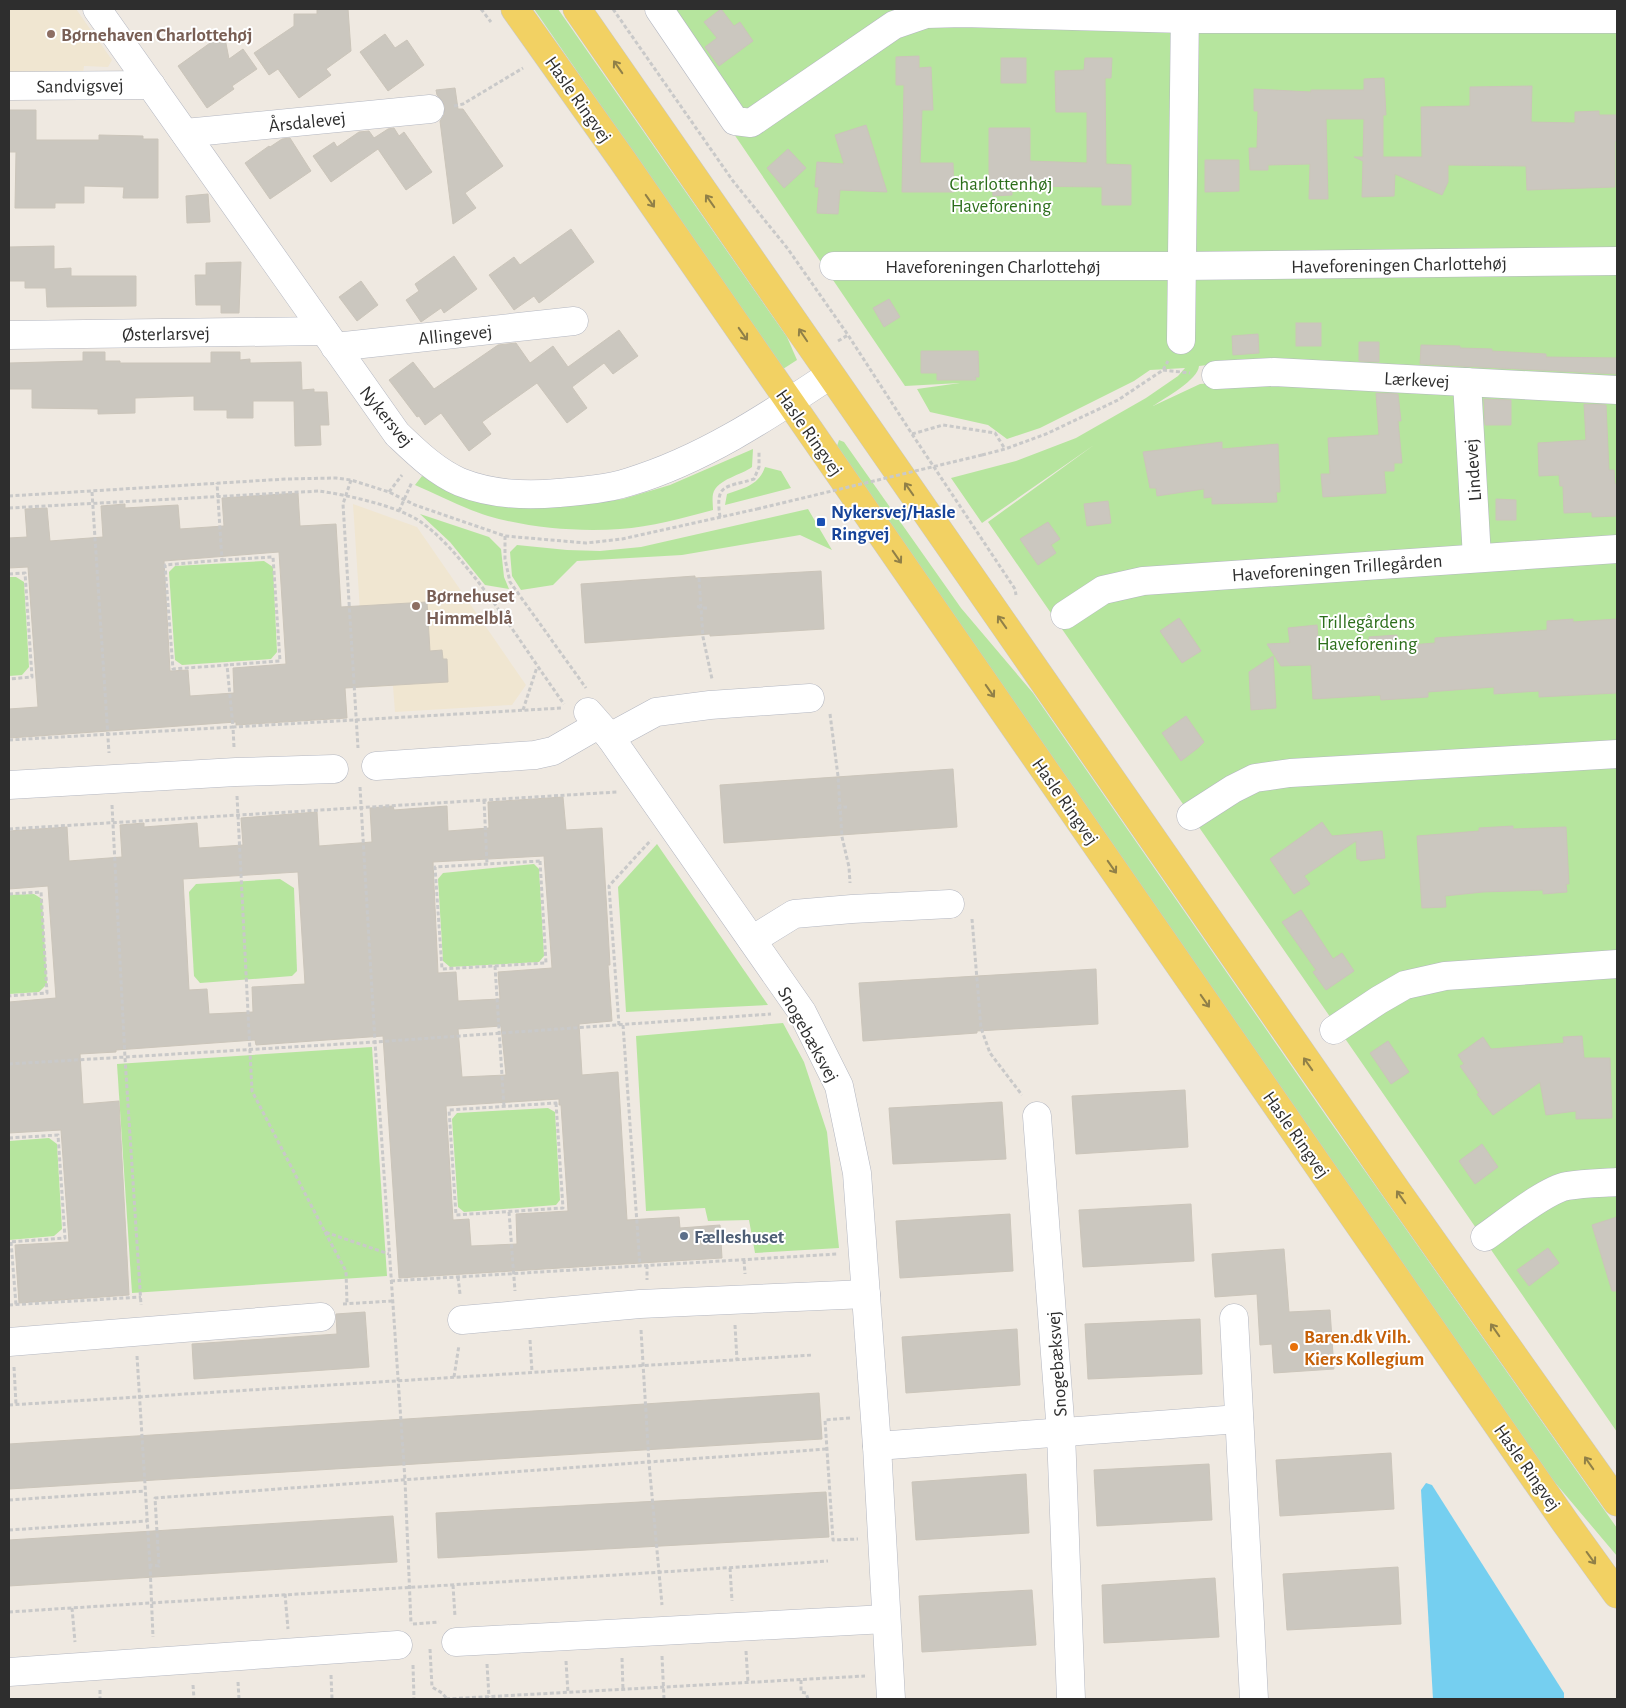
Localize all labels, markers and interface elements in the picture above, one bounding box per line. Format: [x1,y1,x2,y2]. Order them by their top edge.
place label: Børnehaven Charlottehøj [61,26,252,45]
marker: Børnehaven Charlottehøj [45,28,57,40]
street label: Hasle Ringvej [541,53,614,147]
one-way arrow [613,60,623,74]
street label: Sandvigsvej [36,76,124,97]
street label: Årsdalevej [267,107,347,136]
park label: Charlottenhøj Haveforening [949,175,1053,216]
one-way arrow [645,194,655,208]
one-way arrow [705,194,715,208]
street label: Haveforeningen Charlottehøj [1291,254,1507,277]
street label: Haveforeningen Charlottehøj [885,258,1101,277]
street label: Allingevej [417,322,493,349]
street label: Østerlarsvej [122,324,210,345]
one-way arrow [738,327,748,341]
one-way arrow [798,328,808,342]
street label: Lærkevej [1384,369,1450,392]
street label: Nykersvej [356,383,416,451]
street label: Hasle Ringvej [772,386,845,480]
street label: Lindevej [1462,438,1485,502]
one-way arrow [904,482,914,496]
place label: Nykersvej/Hasle Ringvej [831,503,956,544]
marker: Nykersvej/Hasle Ringvej [815,516,827,528]
one-way arrow [892,550,902,564]
street label: Haveforeningen Trillegården [1231,552,1443,585]
place label: Børnehuset Himmelblå [426,587,515,628]
marker: Børnehuset Himmelblå [410,600,422,612]
park label: Trillegårdens Haveforening [1317,613,1418,654]
one-way arrow [997,615,1007,629]
one-way arrow [985,684,995,698]
street label: Hasle Ringvej [1028,755,1101,849]
one-way arrow [1107,860,1117,874]
street label: Snogebæksvej [774,984,842,1086]
one-way arrow [1200,994,1210,1008]
one-way arrow [1303,1057,1313,1071]
street label: Hasle Ringvej [1259,1088,1332,1182]
one-way arrow [1396,1190,1406,1204]
place label: Fælleshuset [694,1228,785,1247]
marker: Fælleshuset [678,1230,690,1242]
street label: Snogebæksvej [1044,1310,1071,1417]
one-way arrow [1490,1323,1500,1337]
place label: Baren.dk Vilh. Kiers Kollegium [1304,1328,1424,1369]
marker: Baren.dk Vilh. Kiers Kollegium [1288,1341,1300,1353]
street label: Hasle Ringvej [1490,1421,1563,1515]
one-way arrow [1584,1456,1594,1470]
one-way arrow [1586,1551,1596,1565]

